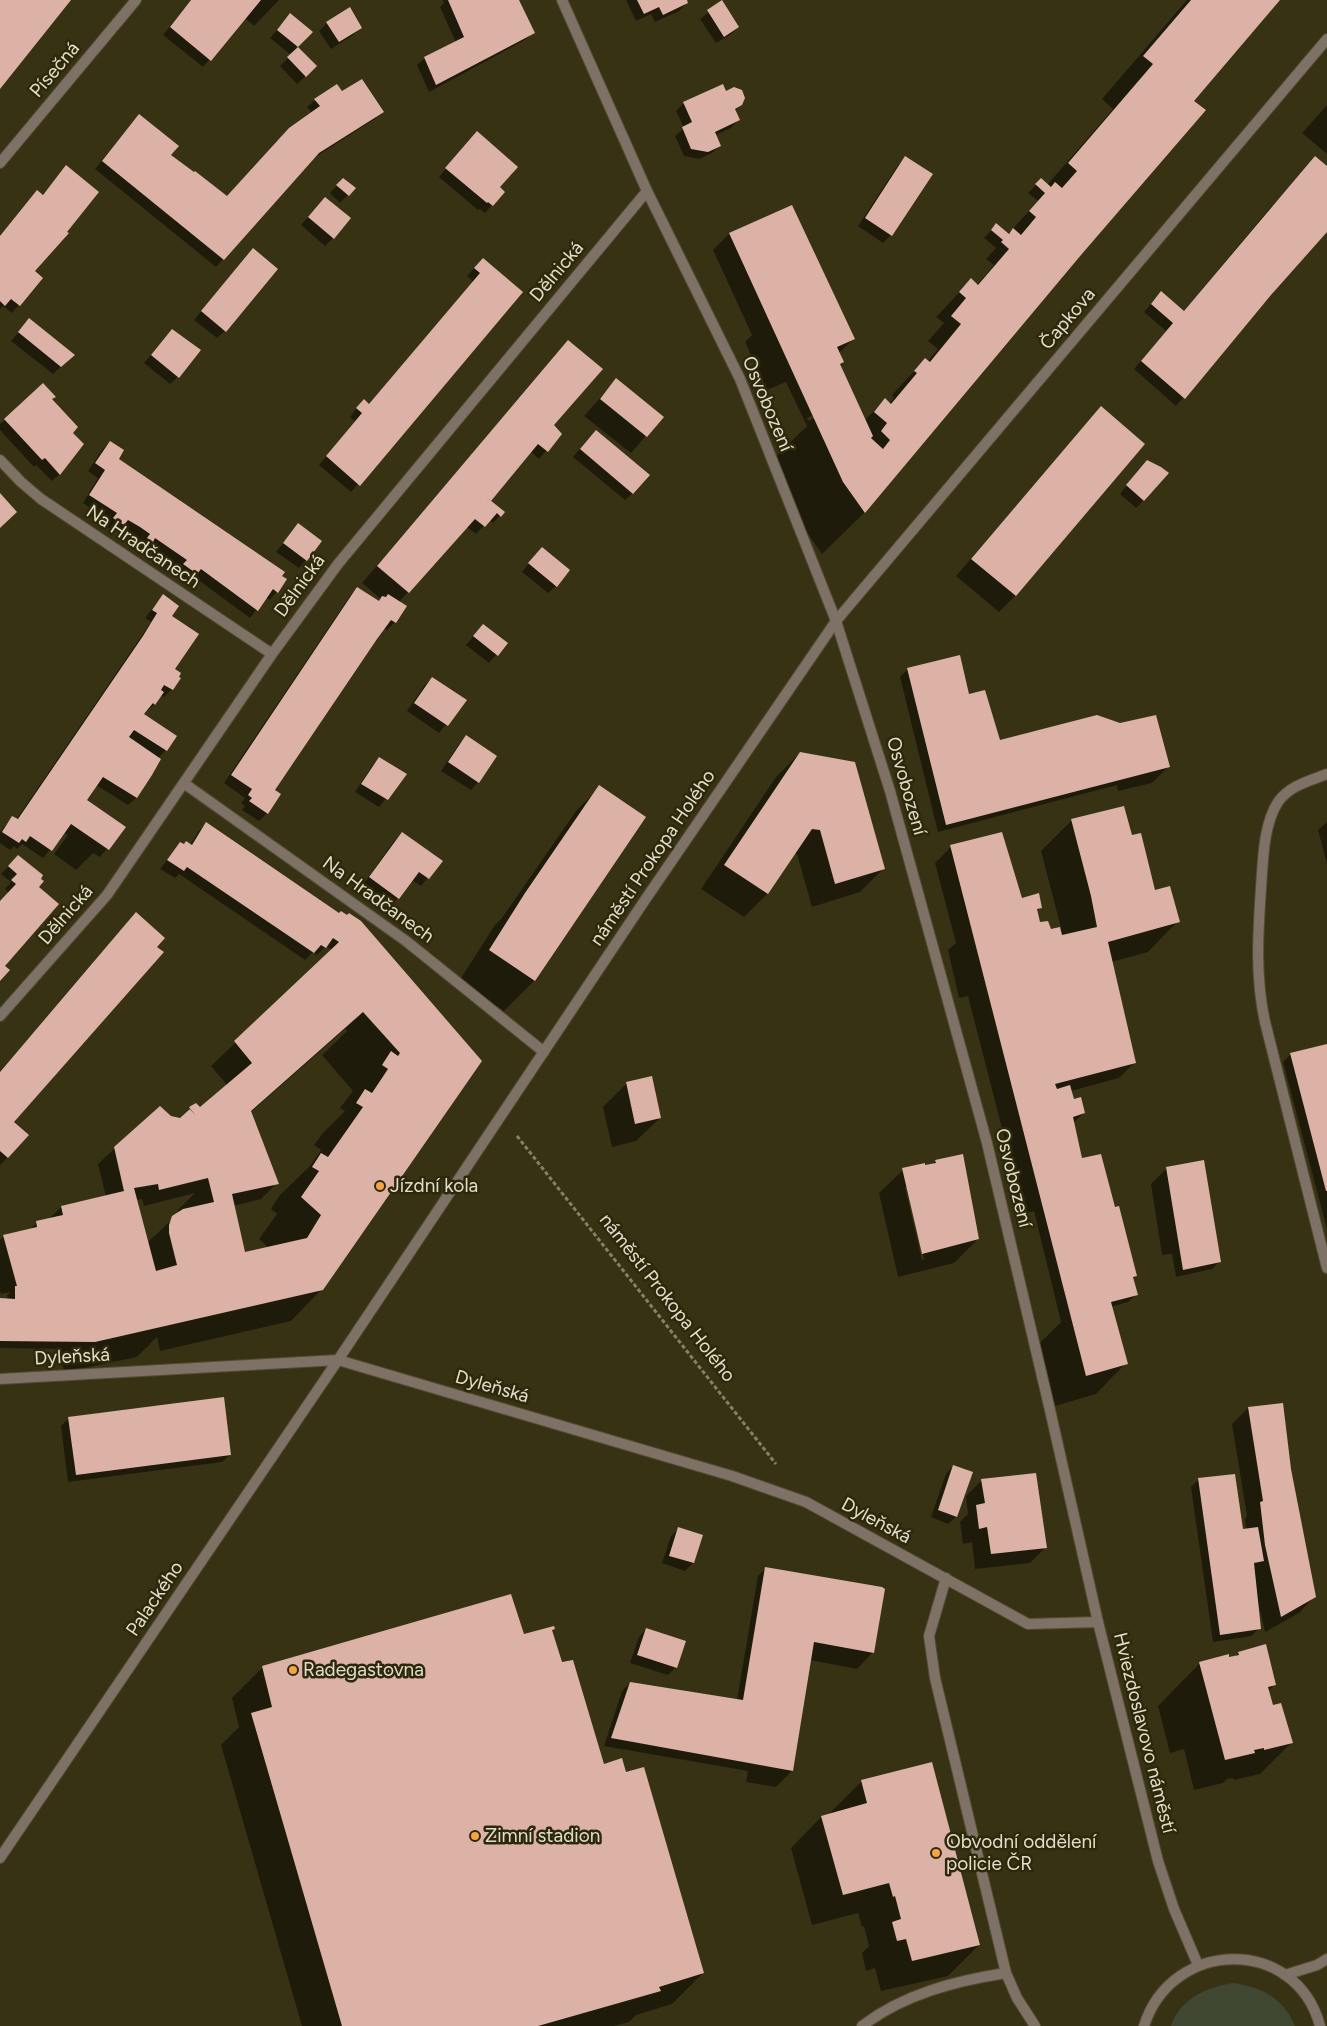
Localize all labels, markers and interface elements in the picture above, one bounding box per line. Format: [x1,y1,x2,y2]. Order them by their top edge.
street label: Písečná [25,38,85,102]
street label: Dělnická [525,237,589,307]
street label: Čapkova [1036,283,1100,355]
street label: Osvobození [737,353,797,455]
street label: Na Hradčanech [82,501,204,593]
street label: Dělnická [270,550,330,622]
street label: Osvobození [881,734,931,838]
street label: náměstí Prokopa Holého [586,766,720,950]
street label: Na Hradčanech [318,852,438,948]
street label: Dělnická [34,880,98,950]
street label: Osvobození [990,1126,1036,1230]
place label: Jízdní kola [390,1175,478,1197]
marker: Jízdní kola [374,1180,386,1192]
street label: náměstí Prokopa Holého [594,1209,740,1387]
street label: Dyleňská [34,1344,110,1370]
street label: Dyleňská [452,1366,532,1408]
street label: Dyleňská [837,1493,915,1549]
street label: Palackého [122,1557,188,1641]
street label: Hviezdoslavovo náměstí [1108,1630,1180,1836]
place label: Radegastovna [303,1659,424,1681]
marker: Radegastovna [287,1664,299,1676]
place label: Zimní stadion [485,1825,600,1847]
marker: Zimní stadion [469,1830,481,1842]
place label: Obvodní oddělení policie ČR [946,1831,1096,1875]
marker: Obvodní oddělení policie ČR [930,1847,942,1859]

